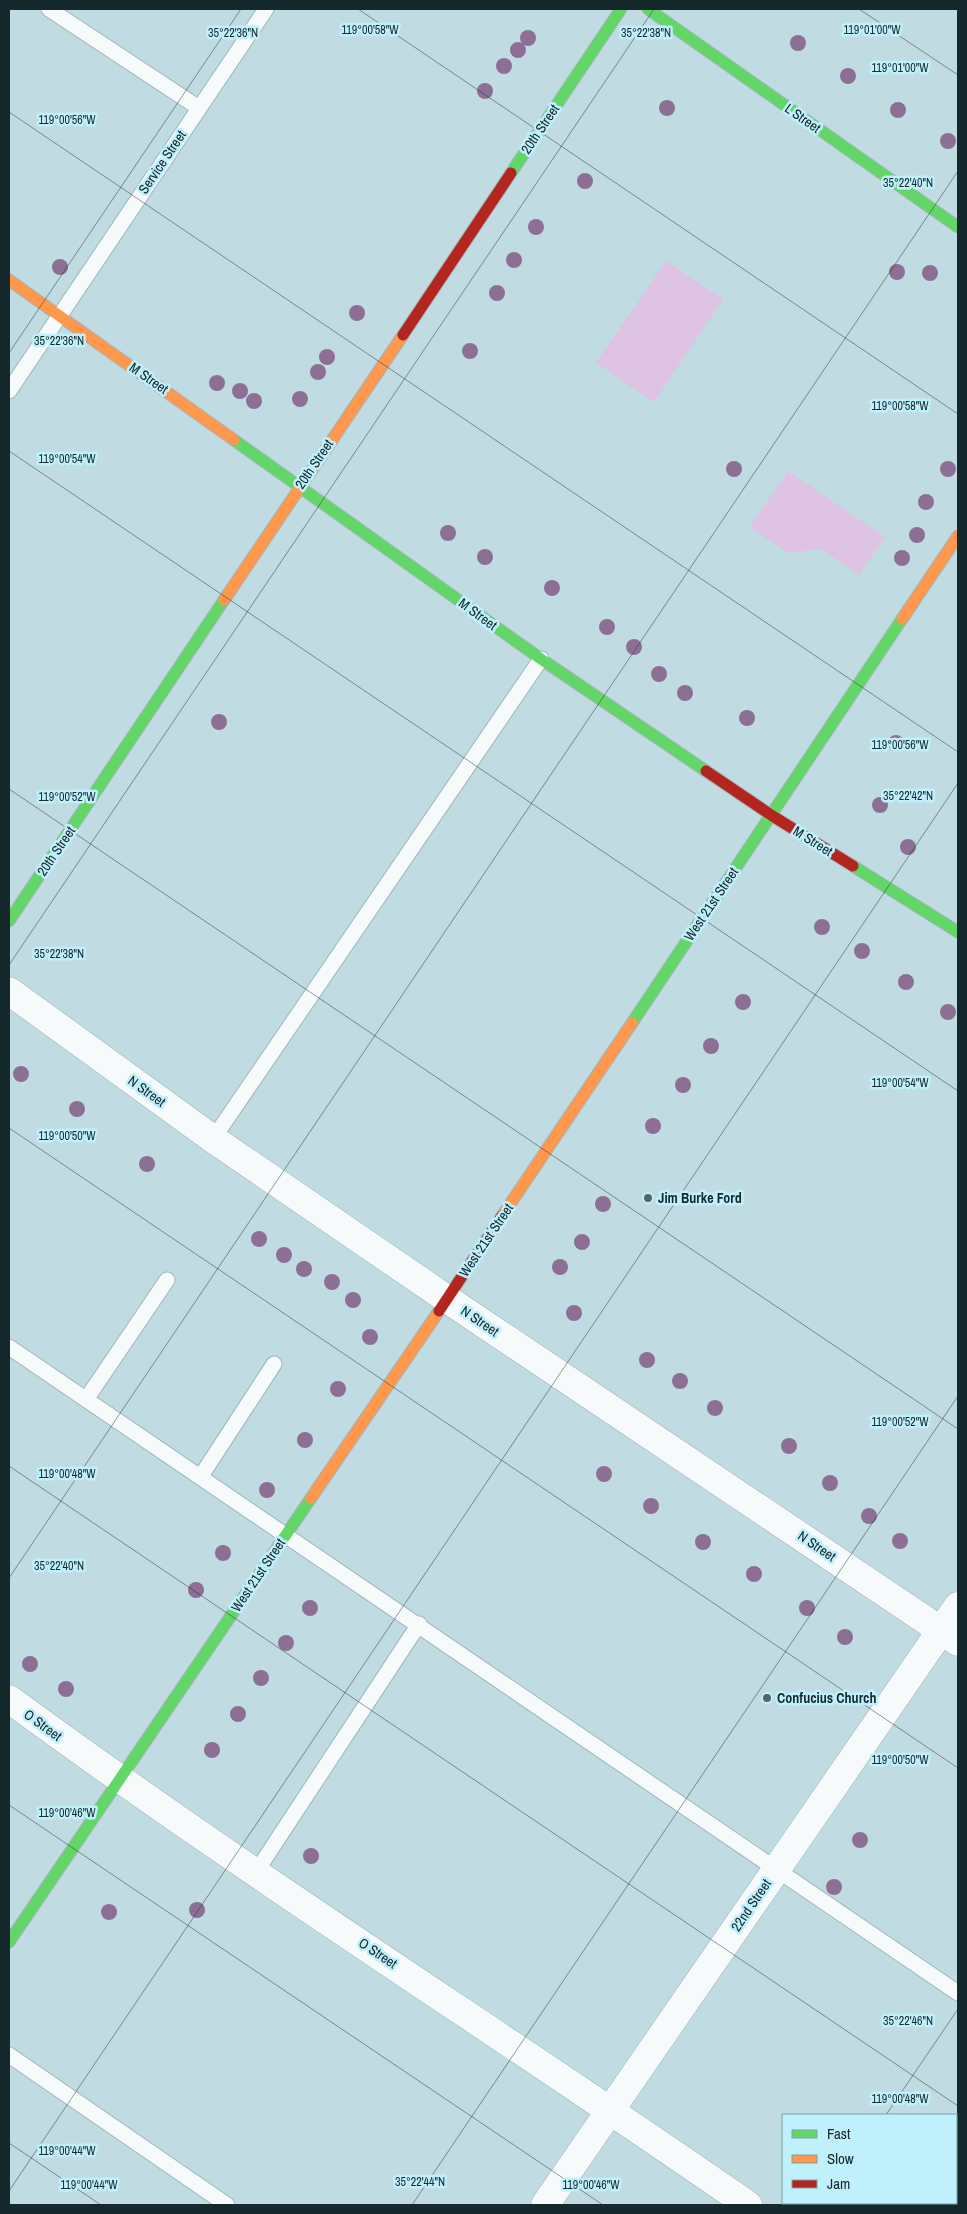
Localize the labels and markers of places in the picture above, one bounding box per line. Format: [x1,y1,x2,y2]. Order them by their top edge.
place label: Jim Burke Ford [658,1189,742,1207]
marker: Jim Burke Ford [642,1192,654,1204]
place label: Confucius Church [777,1689,877,1707]
marker: Confucius Church [761,1692,773,1704]

